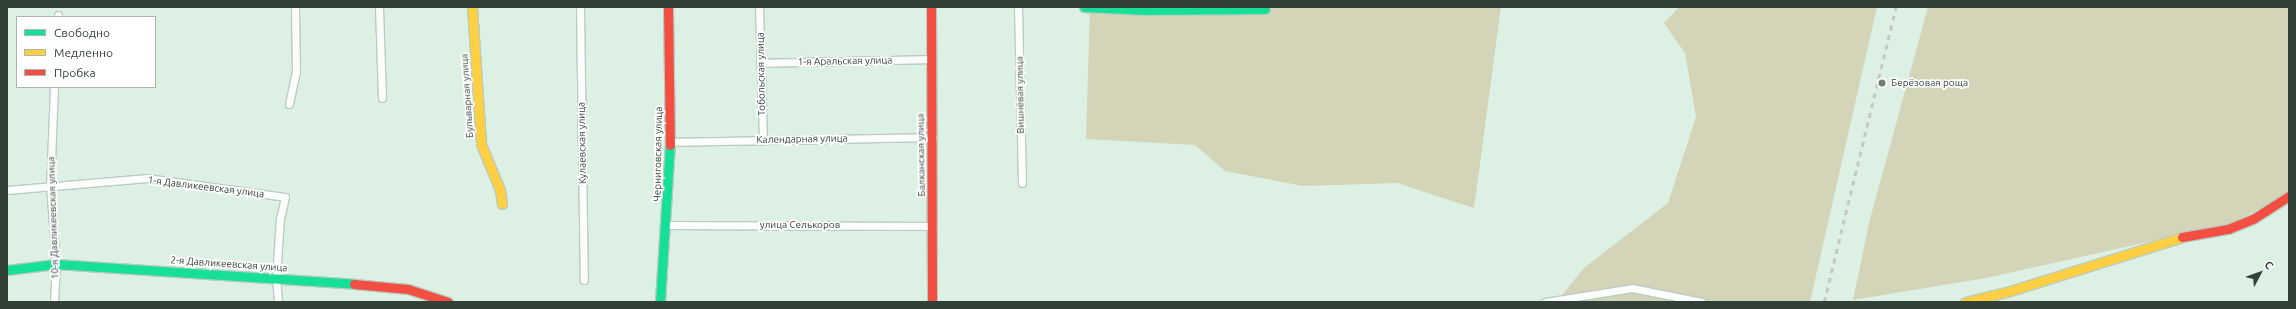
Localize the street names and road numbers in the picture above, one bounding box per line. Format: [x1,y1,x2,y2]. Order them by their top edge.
street label: Тобольская улица [754,32,768,116]
street label: Бульварная улица [458,54,476,138]
street label: 1-я Аральская улица [798,54,892,68]
street label: Вишнёвая улица [1013,56,1027,134]
street label: Кулаевская улица [575,102,589,184]
street label: Черниговская улица [651,107,665,201]
street label: Балканская улица [914,113,928,197]
street label: Календарная улица [756,132,848,146]
street label: 10-я Давликеевская улица [45,156,61,280]
street label: 1-я Давликеевская улица [147,174,265,200]
street label: улица Селькоров [760,219,840,231]
street label: 2-я Давликеевская улица [170,254,288,274]

